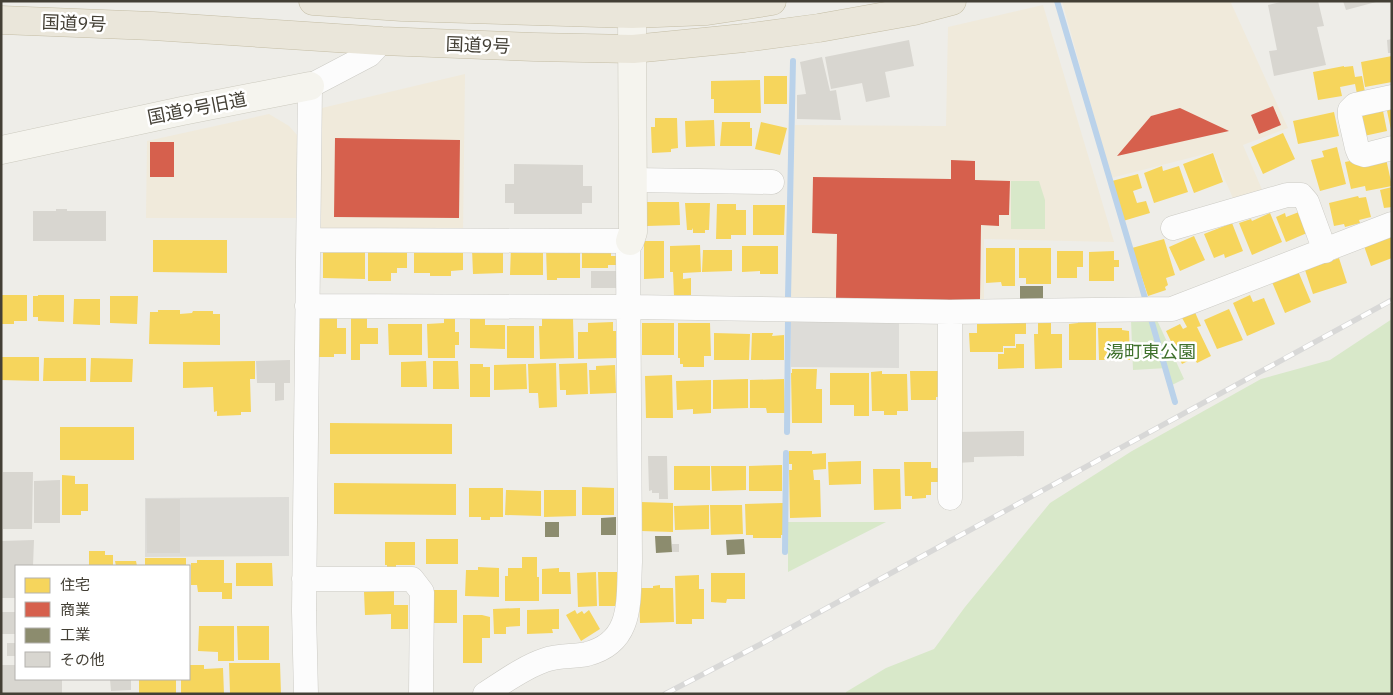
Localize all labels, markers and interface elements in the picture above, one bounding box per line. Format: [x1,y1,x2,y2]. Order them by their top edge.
street label: 国道9号 [41,10,107,36]
street label: 国道9号 [445,32,511,58]
street label: 国道9号旧道 [145,87,249,129]
park label: 湯町東公園 [1106,340,1196,363]
legend [15,565,190,680]
text: 住宅 [60,575,90,594]
text: 商業 [60,600,90,619]
text: 工業 [60,625,90,644]
text: その他 [60,650,105,669]

